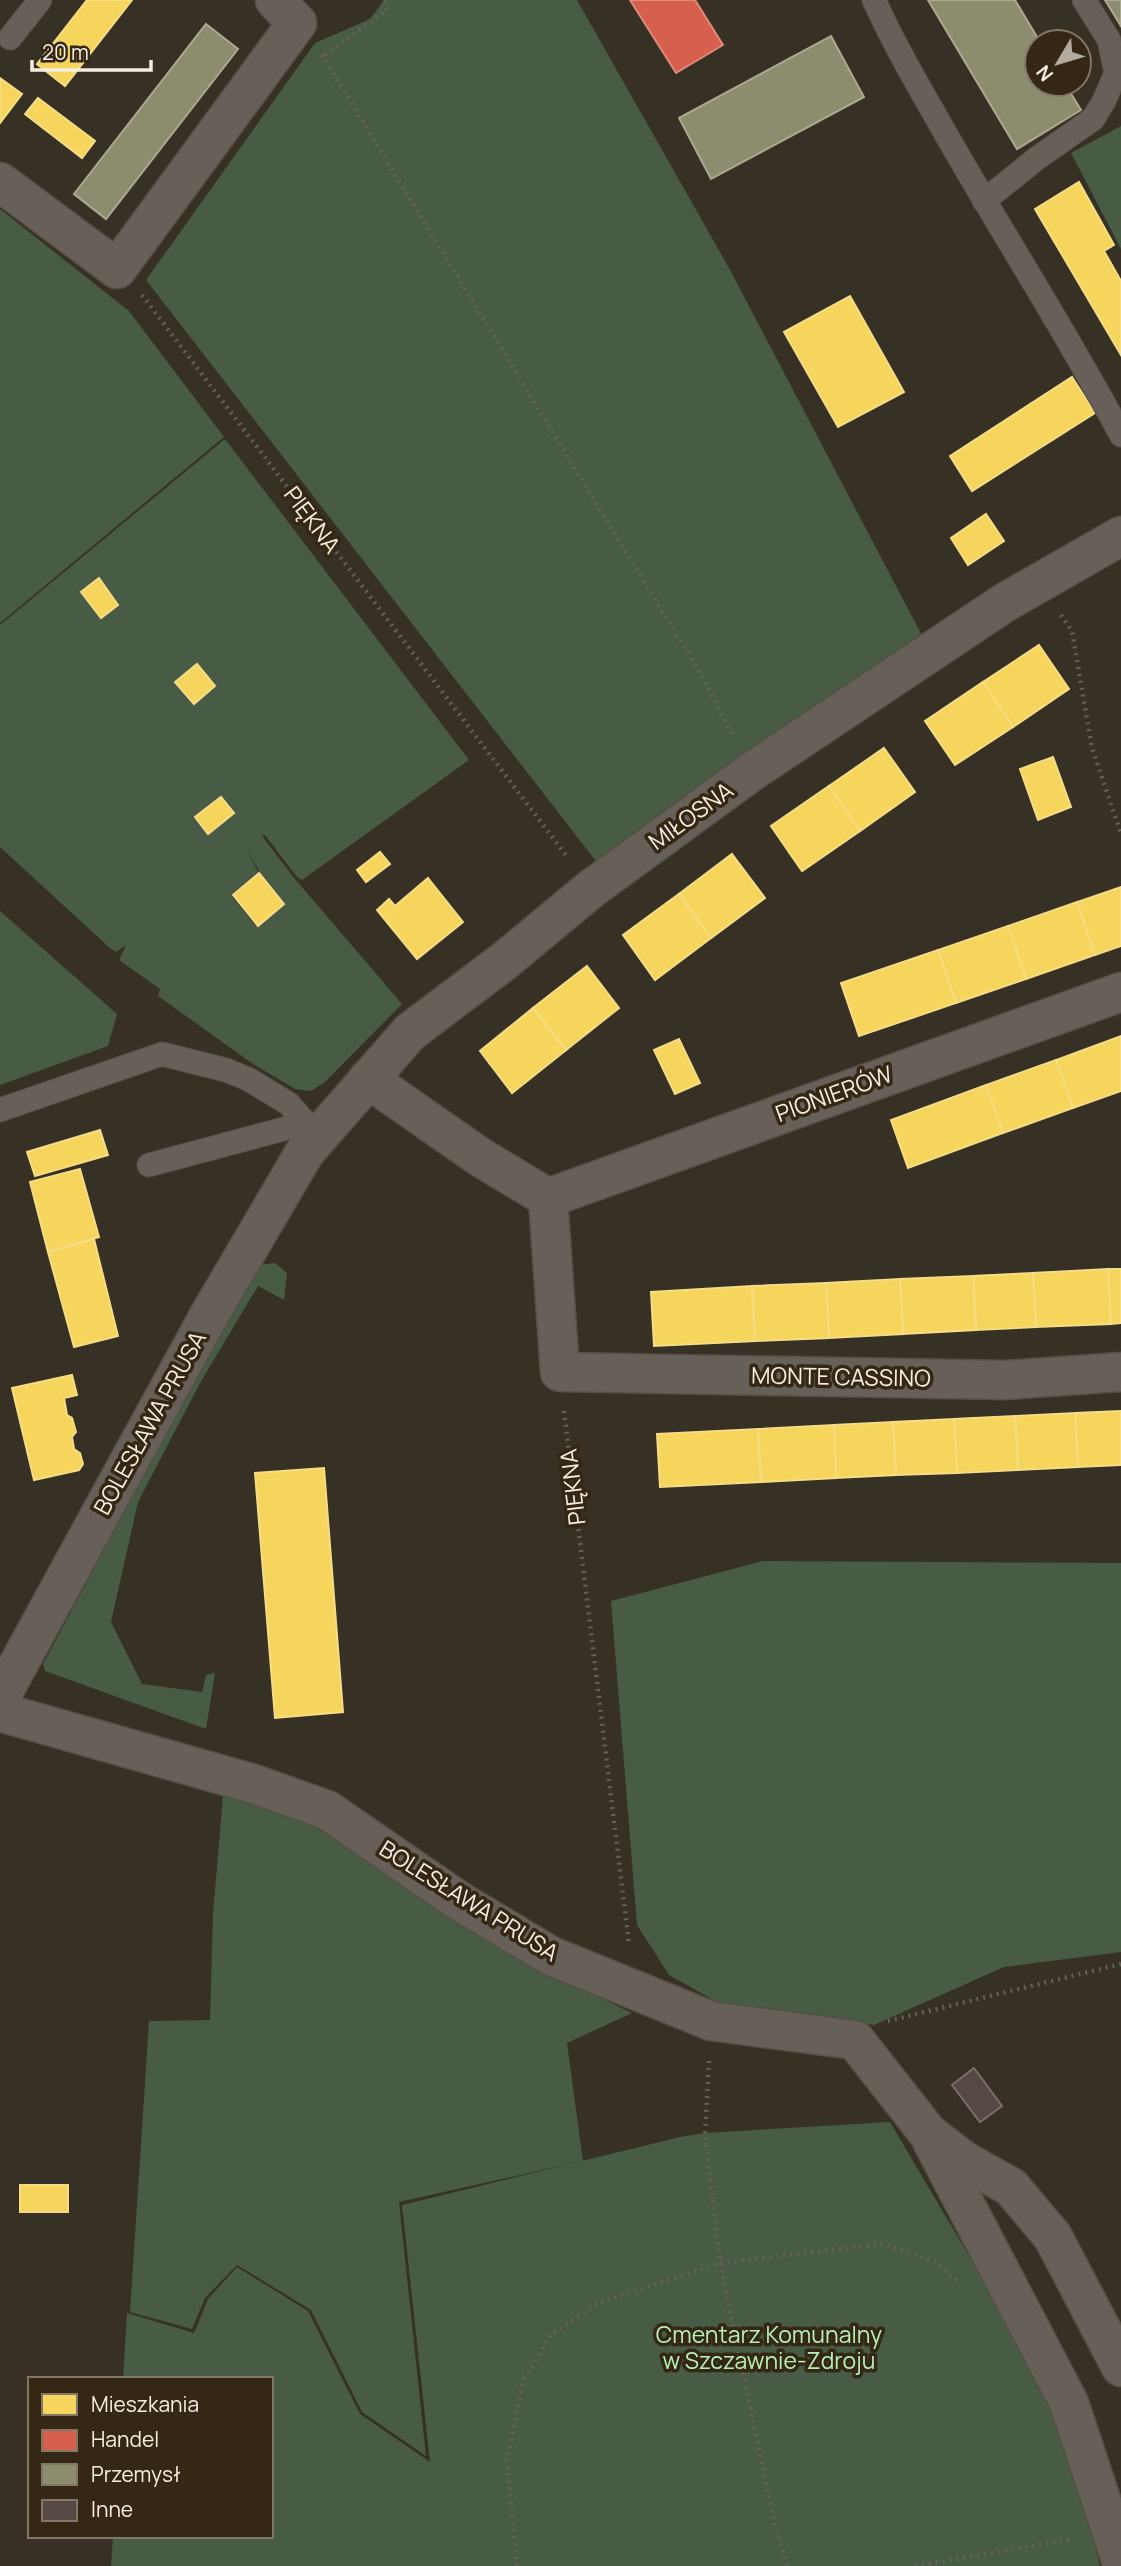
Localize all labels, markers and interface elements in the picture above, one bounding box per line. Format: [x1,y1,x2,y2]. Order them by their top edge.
scale bar [32,28,150,72]
north arrow [1023,28,1093,98]
text: 20 m [42,38,89,66]
text: N [1030,60,1059,87]
street label: PIĘKNA [277,479,349,560]
street label: MIŁOSNA [642,773,740,857]
street label: PIONIERÓW [771,1057,897,1129]
street label: BOLESŁAWA PRUSA [85,1324,213,1520]
street label: MONTE CASSINO [751,1358,931,1394]
street label: PIĘKNA [551,1447,593,1527]
street label: BOLESŁAWA PRUSA [374,1832,566,1968]
park label: Cmentarz Komunalny w Szczawnie-Zdroju [656,2318,882,2376]
legend [28,2377,273,2538]
text: Mieszkania [91,2390,199,2418]
text: Handel [91,2425,159,2453]
text: Przemysł [91,2460,181,2488]
text: Inne [91,2495,133,2523]

